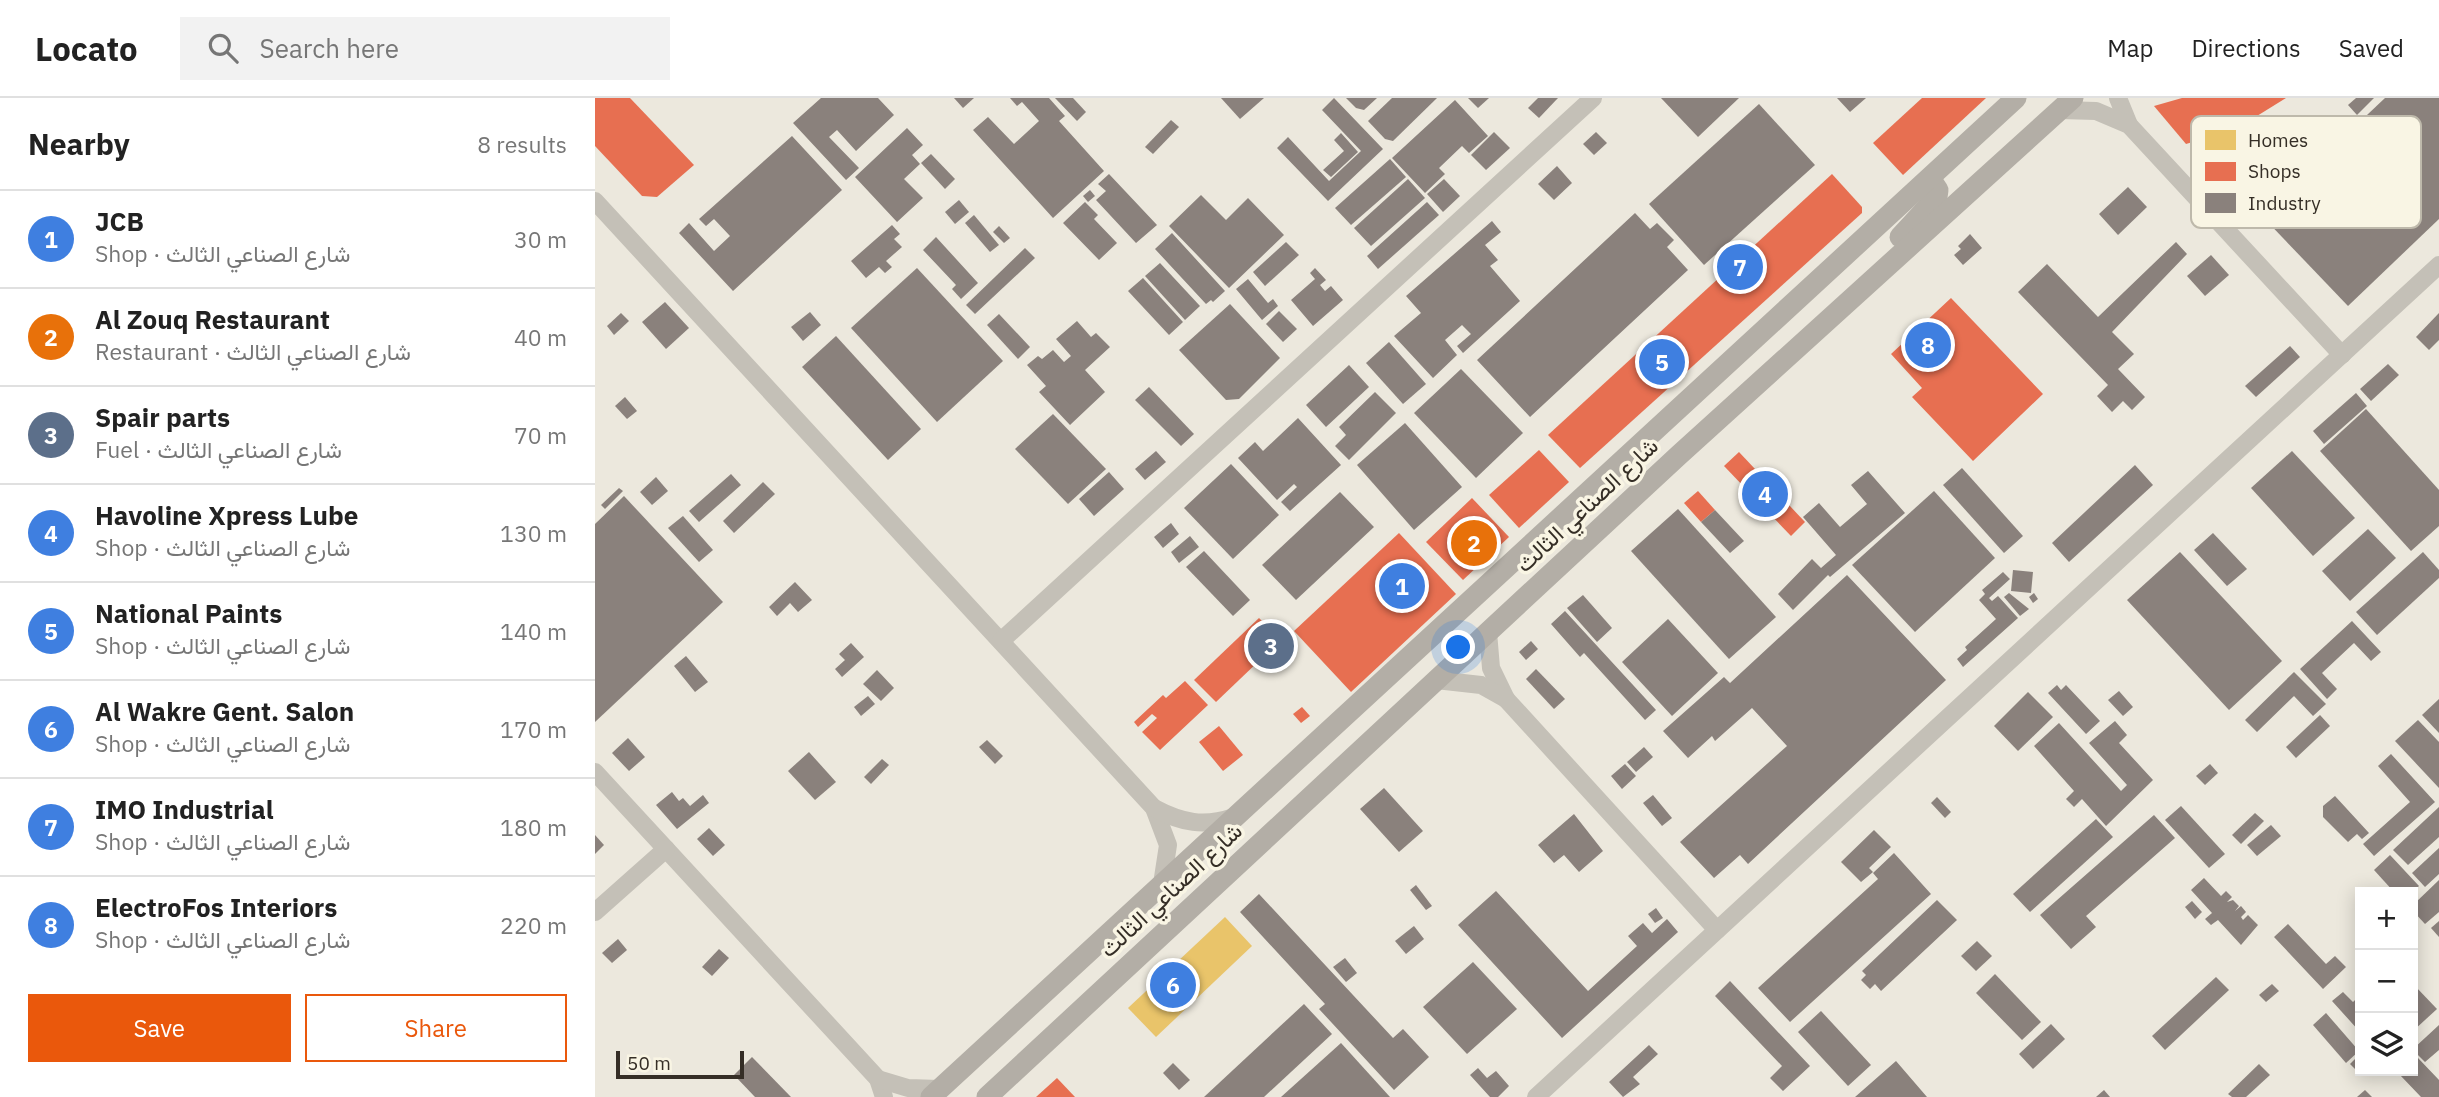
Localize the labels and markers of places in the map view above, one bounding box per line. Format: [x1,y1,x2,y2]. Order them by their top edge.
pin: 7 [1717,241,1763,293]
pin: 8 [1905,319,1951,371]
pin: 5 [1639,336,1685,388]
pin: 4 [1742,468,1788,520]
pin: 2 [1451,517,1497,569]
pin: 1 [1379,560,1425,612]
pin: 3 [1248,620,1294,672]
pin: 6 [1150,959,1196,1011]

